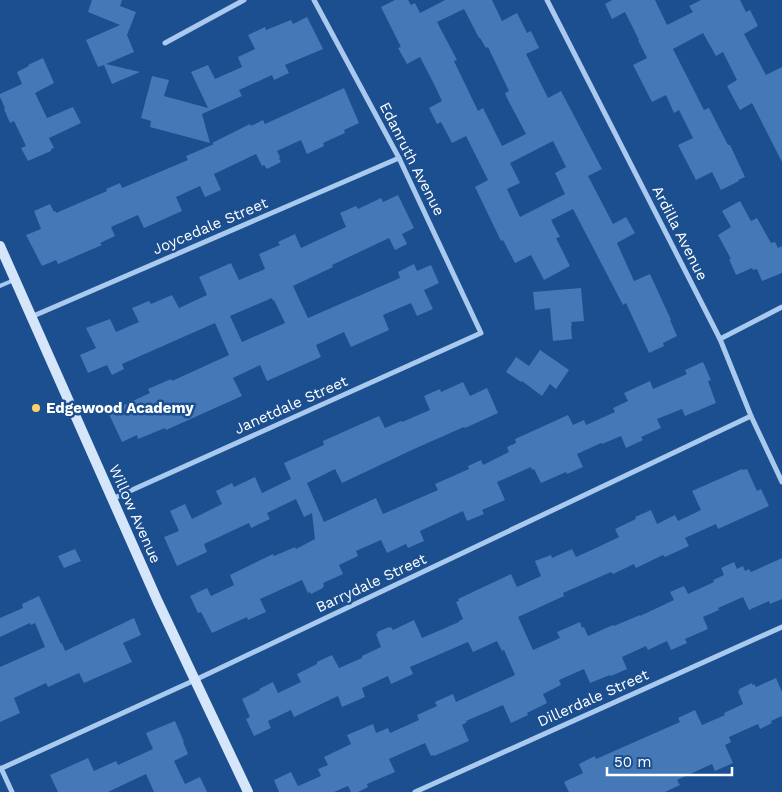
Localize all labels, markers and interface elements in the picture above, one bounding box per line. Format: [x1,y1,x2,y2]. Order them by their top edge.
street label: Edanruth Avenue [376,99,448,219]
street label: Ardilla Avenue [648,183,712,283]
street label: Joycedale Street [150,193,271,258]
street label: Janetdale Street [232,372,351,438]
place label: Edgewood Academy [46,399,194,417]
marker: Edgewood Academy [30,402,42,414]
street label: Willow Avenue [105,462,165,566]
street label: Barrydale Street [313,549,430,616]
street label: Dillerdale Street [535,665,652,731]
scale bar [607,744,732,776]
text: 50 m [614,753,651,771]

